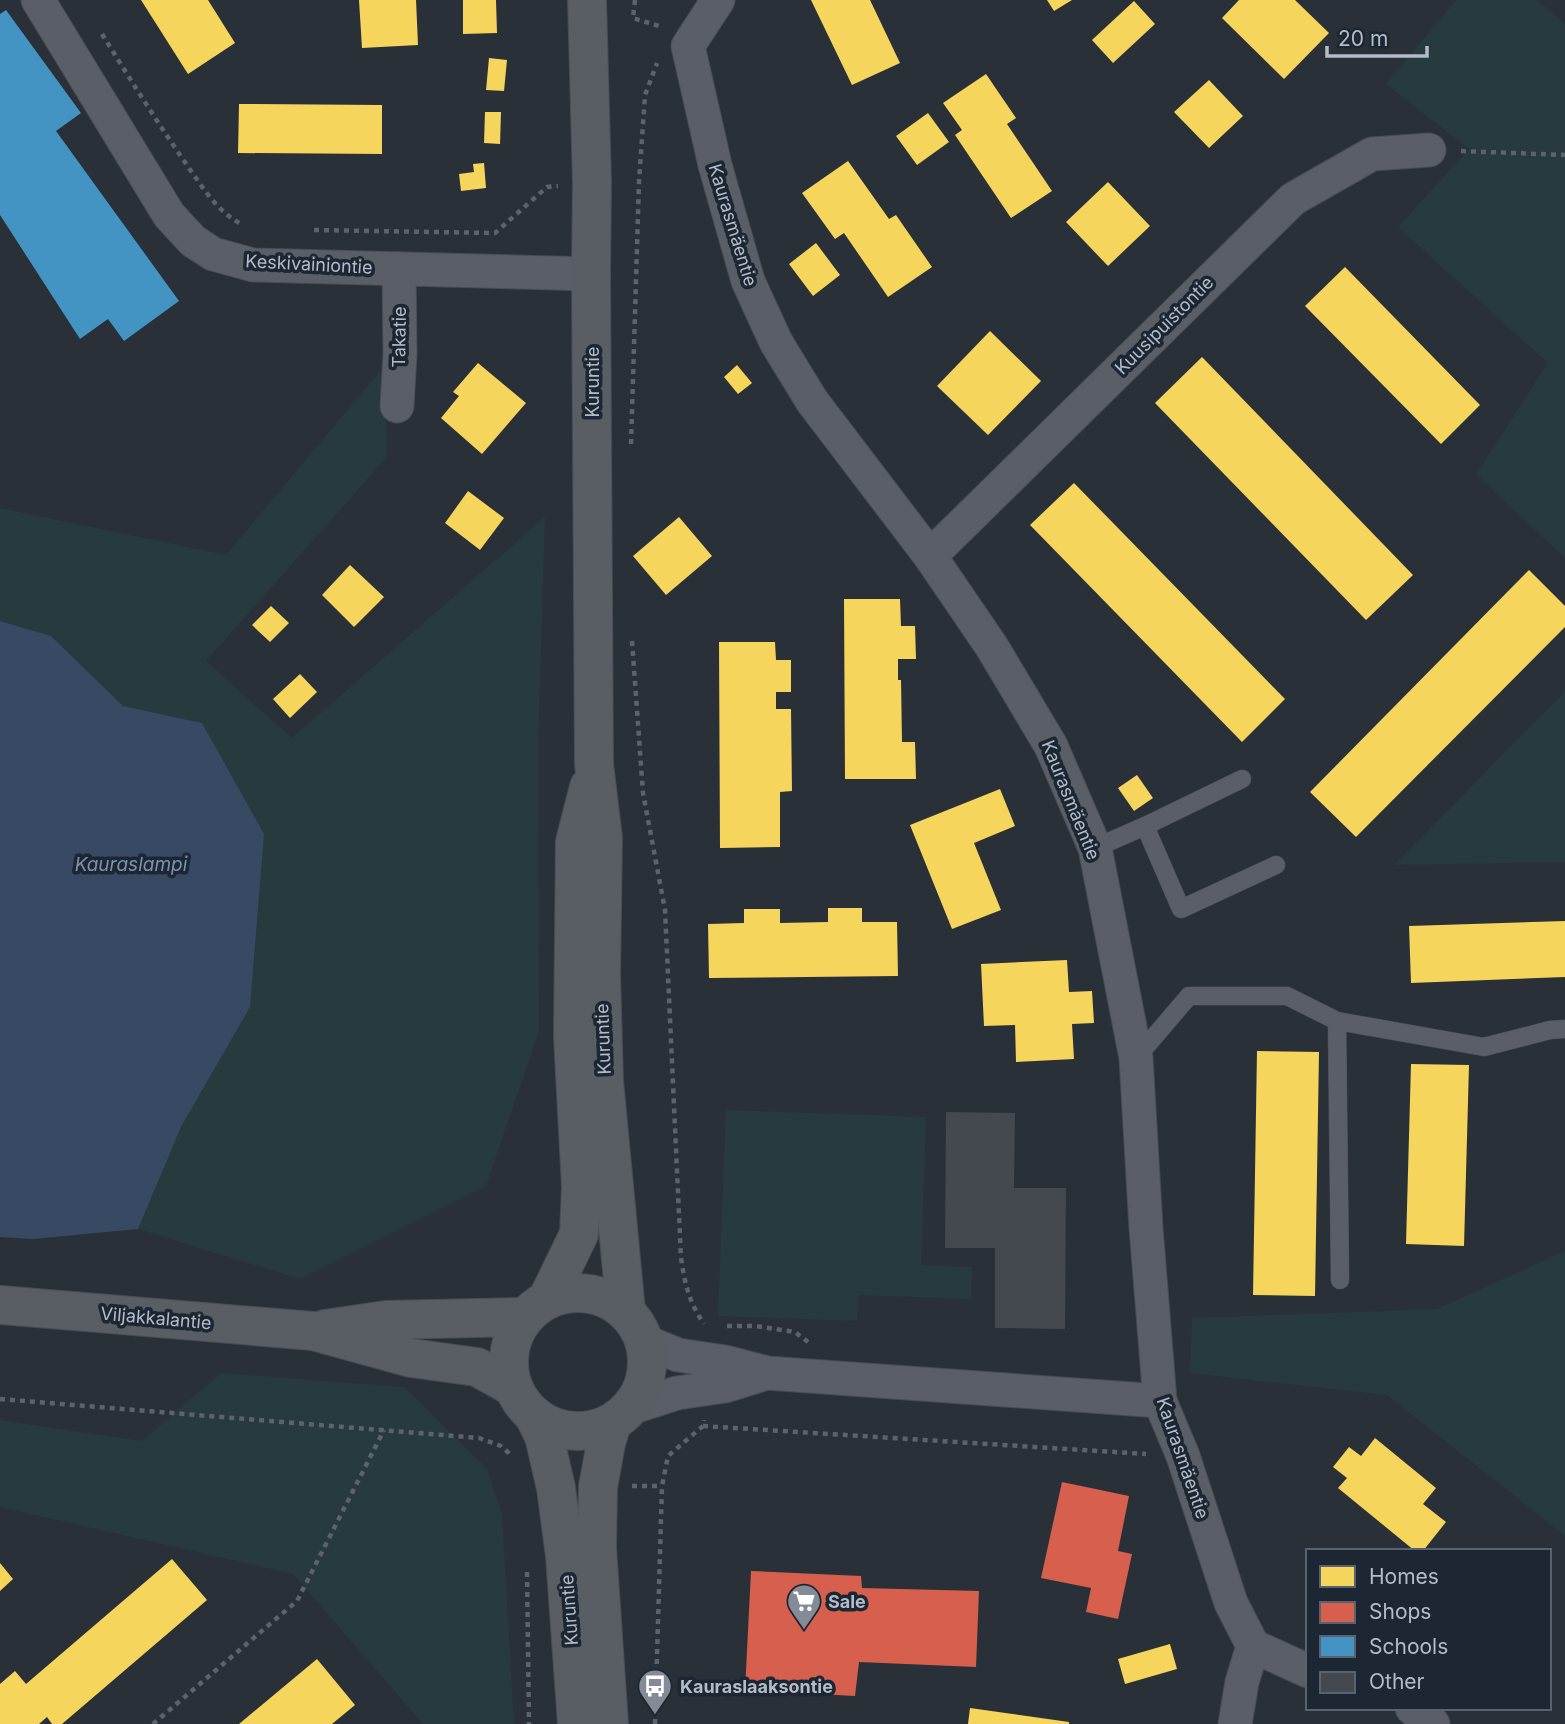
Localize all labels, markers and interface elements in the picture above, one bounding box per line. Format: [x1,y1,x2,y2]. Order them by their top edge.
scale bar [1327,14,1427,58]
text: 20 m [1338,26,1388,51]
street label: Kaurasmäentie [704,161,762,289]
street label: Keskivainiontie [245,250,373,278]
street label: Kuusipuistontie [1111,272,1217,378]
street label: Takatie [388,306,410,368]
street label: Kuruntie [582,347,603,417]
street label: Kaurasmäentie [1037,737,1105,863]
water label: Kauraslampi [75,853,188,876]
street label: Kuruntie [591,1003,615,1075]
street label: Viljakkalantie [100,1303,212,1333]
street label: Kaurasmäentie [1152,1395,1214,1521]
legend [1306,1549,1551,1710]
text: Homes [1369,1564,1439,1589]
street label: Kuruntie [556,1574,582,1646]
supermarket icon: Sale [785,1582,823,1631]
place label: Sale [828,1591,866,1612]
text: Shops [1369,1599,1431,1624]
text: Schools [1369,1634,1448,1659]
bus stop icon: Kauraslaaksontie [636,1667,674,1716]
text: Other [1369,1669,1425,1694]
place label: Kauraslaaksontie [680,1676,833,1697]

